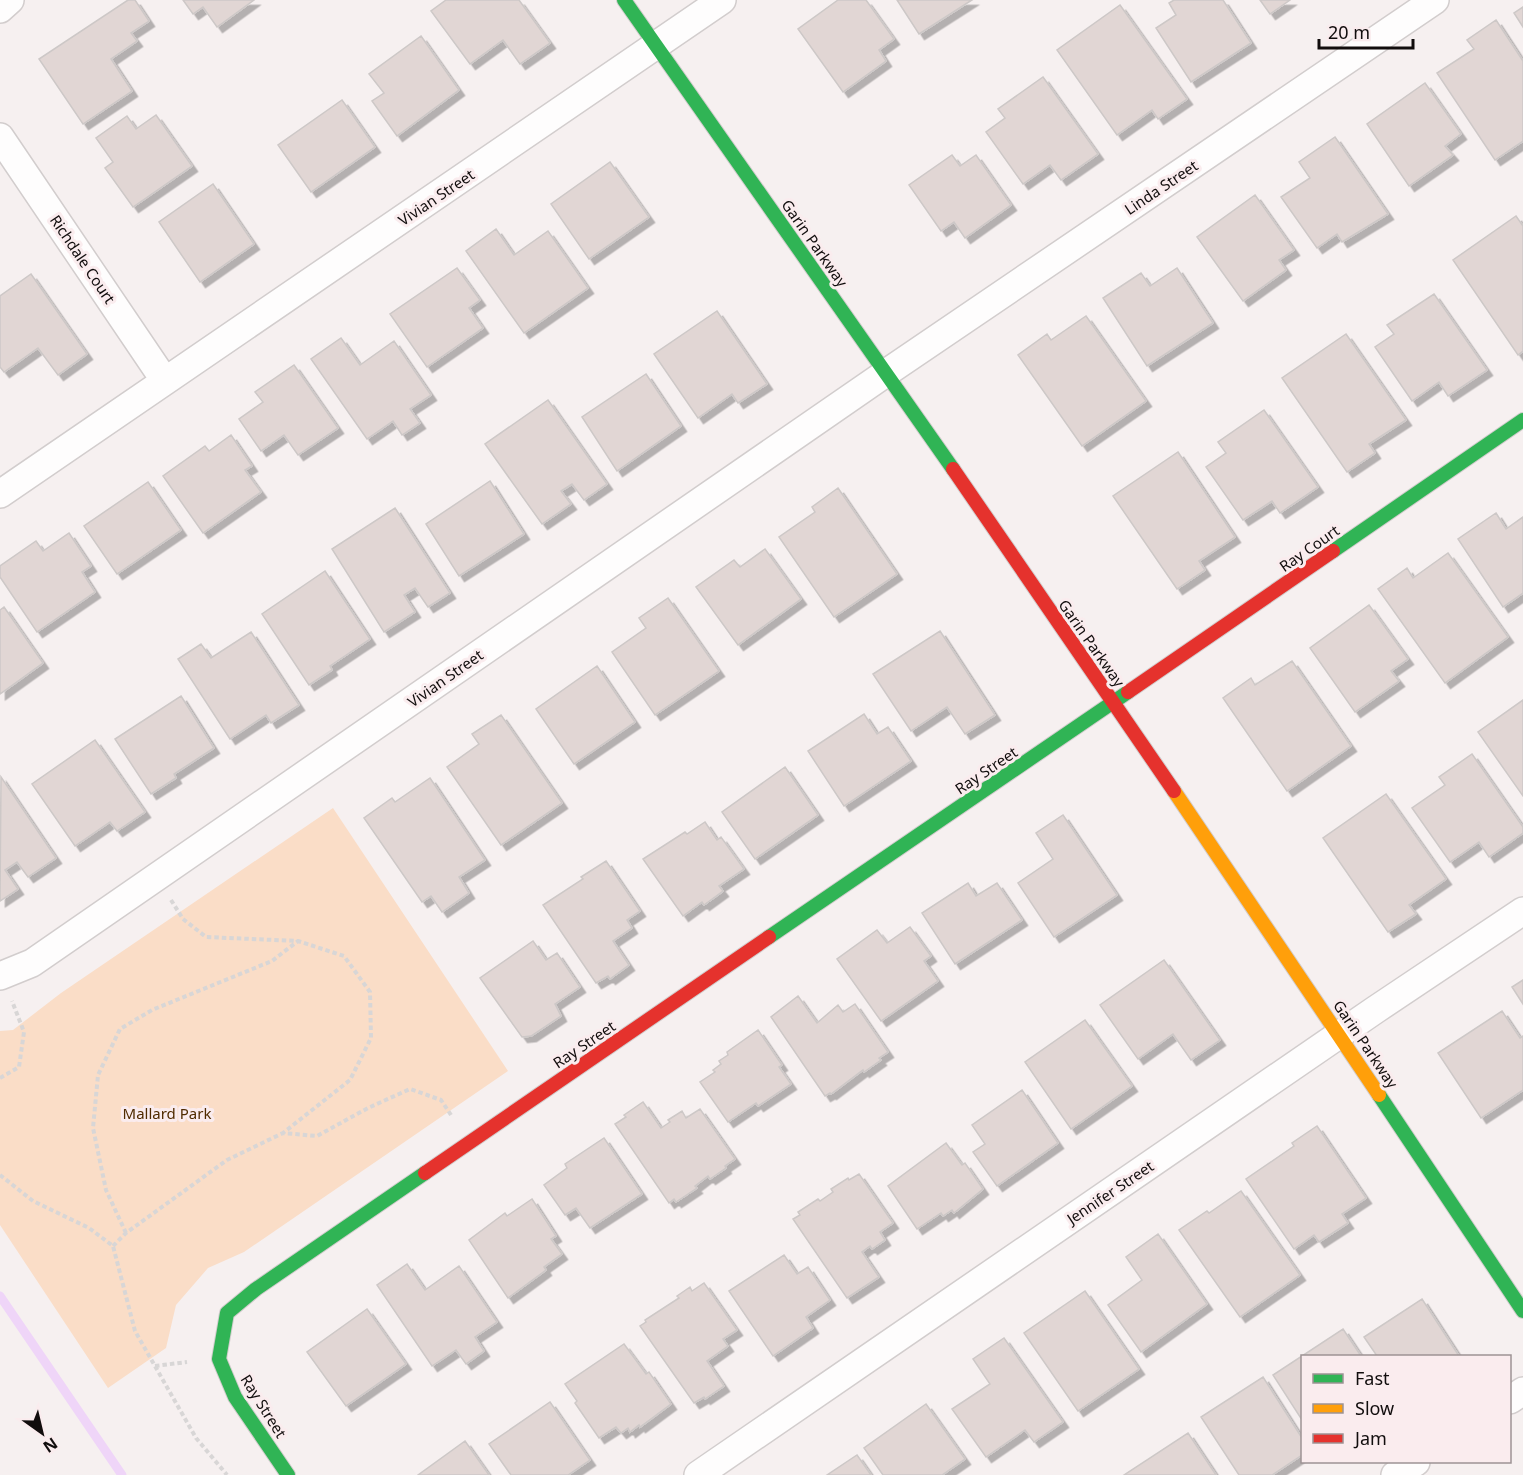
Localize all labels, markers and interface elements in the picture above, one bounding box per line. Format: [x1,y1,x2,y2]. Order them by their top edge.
scale bar [1319,12,1414,50]
text: 20 m [1328,20,1370,44]
street label: Linda Street [1120,155,1202,219]
street label: Vivian Street [394,164,478,230]
street label: Garin Parkway [778,195,853,291]
street label: Richdale Court [46,211,120,308]
street label: Ray Court [1275,520,1343,576]
street label: Garin Parkway [1055,595,1130,691]
street label: Vivian Street [403,644,487,711]
street label: Ray Street [951,741,1022,798]
street label: Garin Parkway [1329,996,1403,1092]
street label: Ray Street [549,1015,620,1072]
park label: Mallard Park [123,1103,211,1123]
street label: Jennifer Street [1061,1155,1158,1230]
legend [1301,1355,1511,1463]
text: Fast [1355,1366,1390,1390]
street label: Ray Street [237,1371,292,1442]
text: Slow [1355,1396,1394,1420]
north arrow [12,1403,72,1463]
text: Jam [1353,1426,1387,1450]
text: N [39,1433,62,1458]

